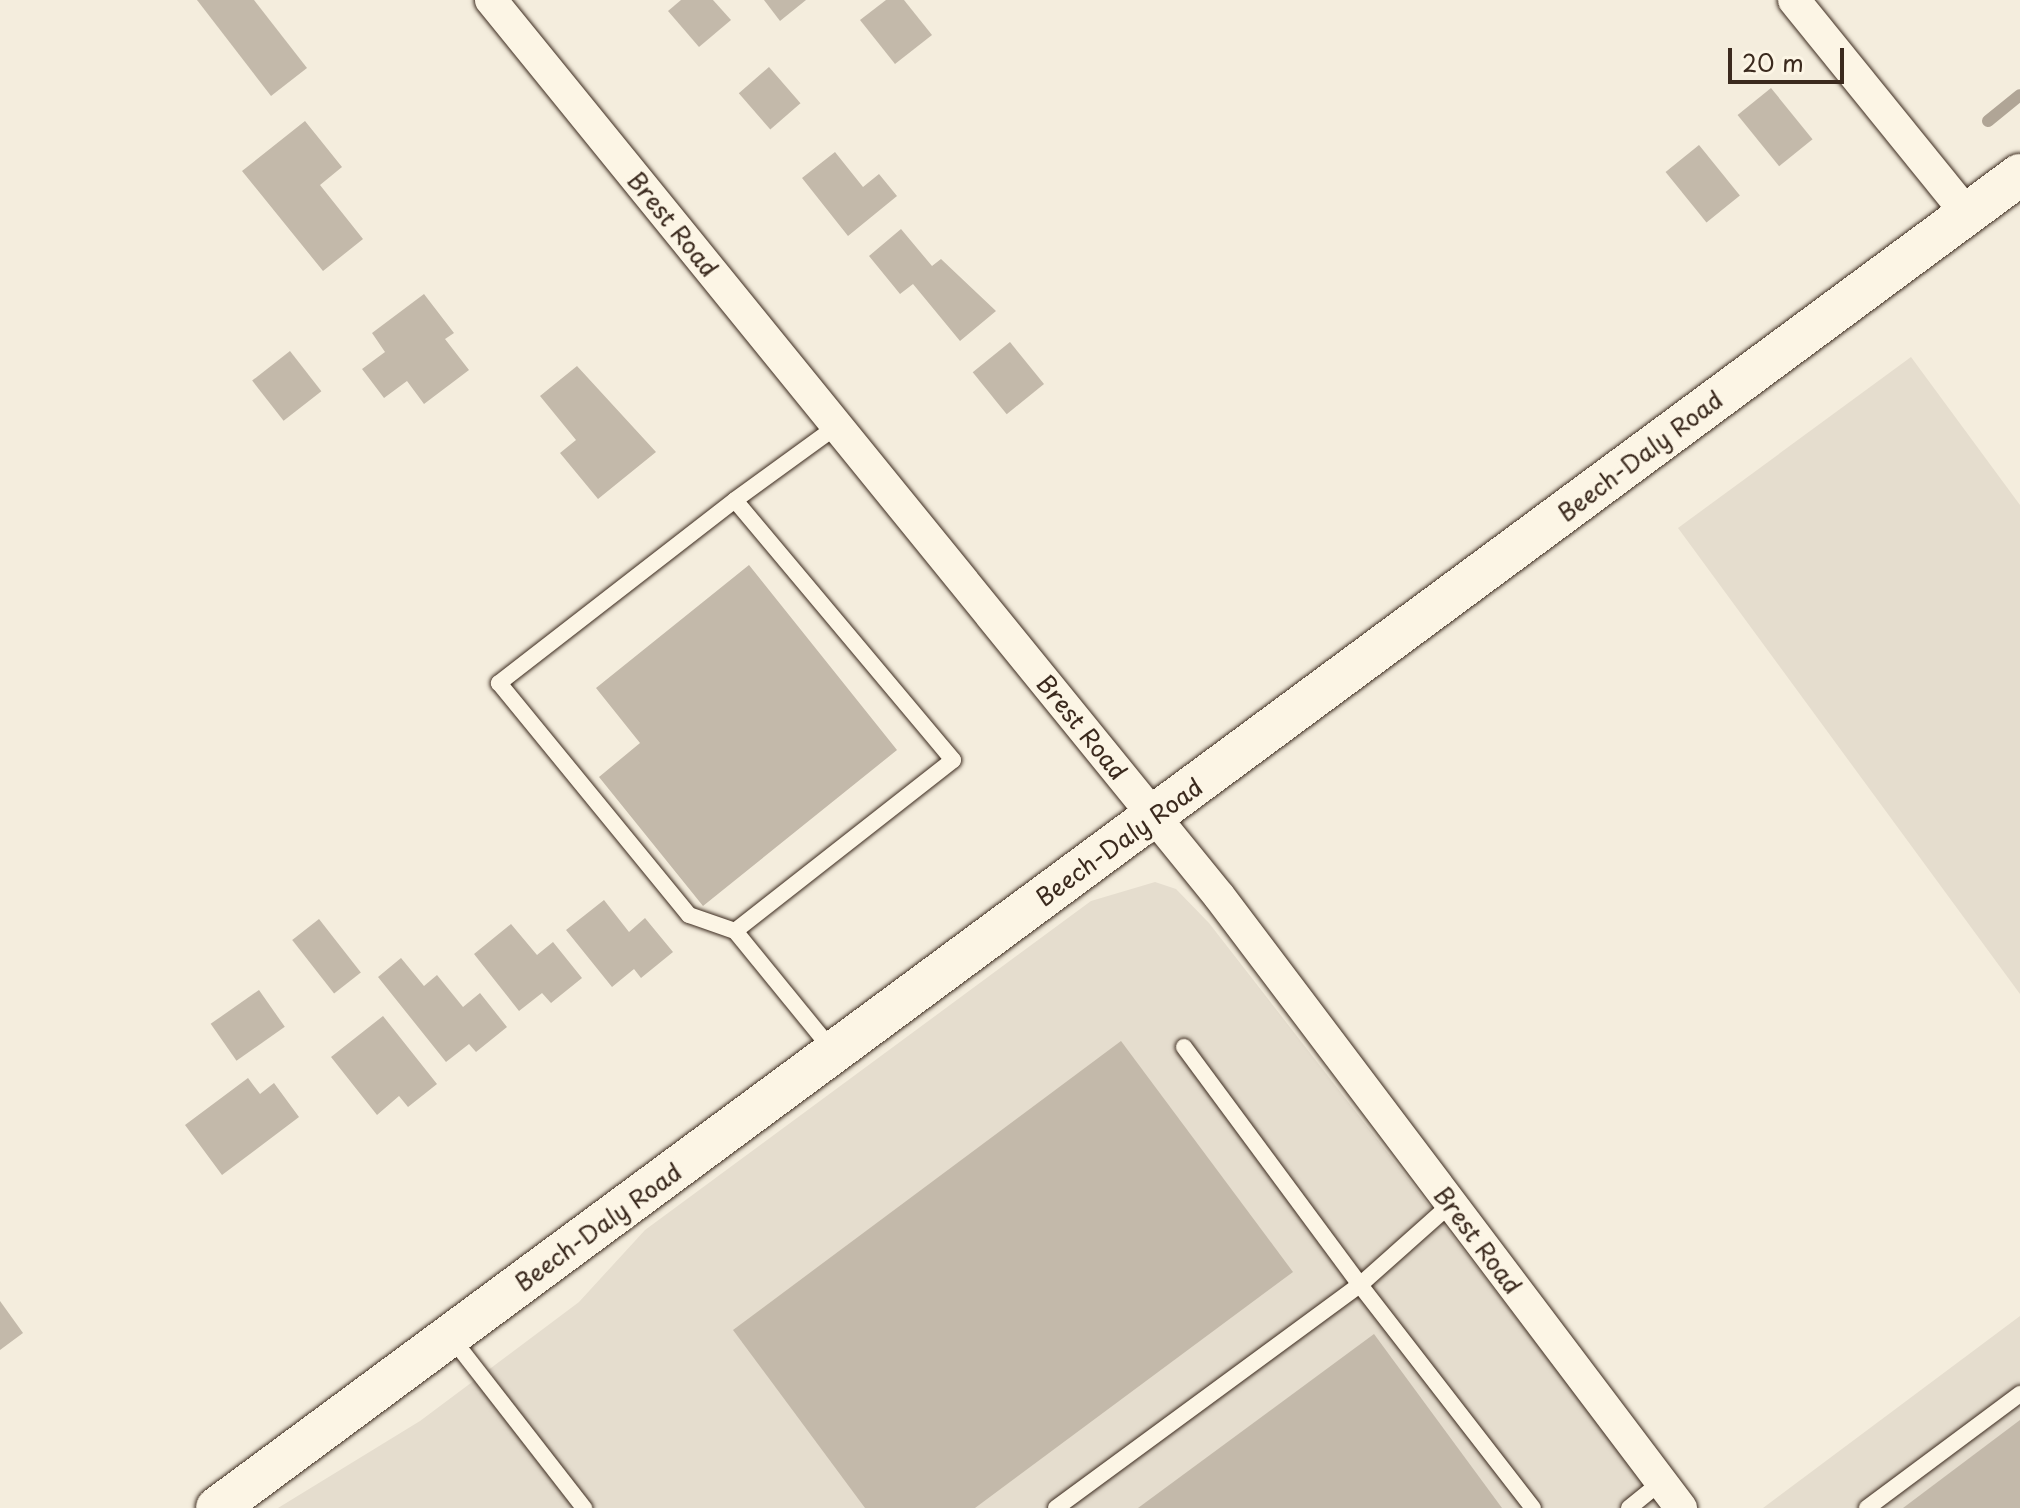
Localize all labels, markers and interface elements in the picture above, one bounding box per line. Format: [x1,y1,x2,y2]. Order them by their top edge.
scale bar [1732,32,1848,82]
text: 20 m [1742,44,1804,80]
street label: Brest Road [622,166,724,282]
street label: Beech-Daly Road [1552,385,1728,527]
street label: Brest Road [1031,669,1133,785]
street label: Beech-Daly Road [1030,772,1208,912]
street label: Beech-Daly Road [509,1157,687,1297]
street label: Brest Road [1428,1181,1528,1299]

